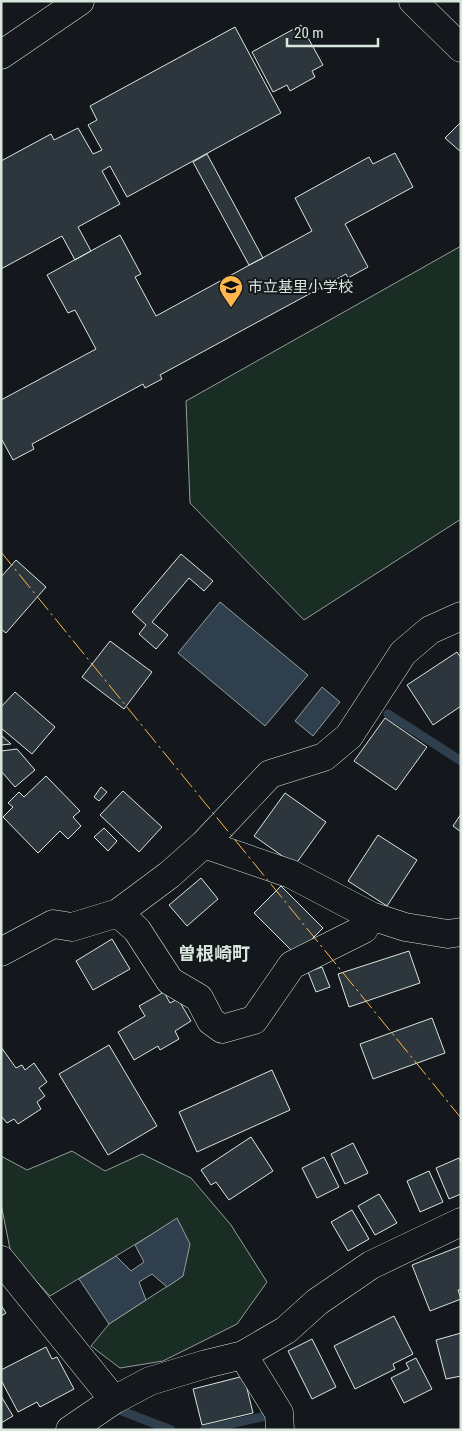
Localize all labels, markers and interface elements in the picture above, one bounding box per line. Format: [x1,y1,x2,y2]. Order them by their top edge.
scale bar [287,15,378,47]
text: 20 m [294,24,324,42]
school or university icon: 市立基里小学校 [218,274,244,308]
place label: 市立基里小学校 [248,278,353,296]
district label: 曽根崎町 [178,943,250,964]

